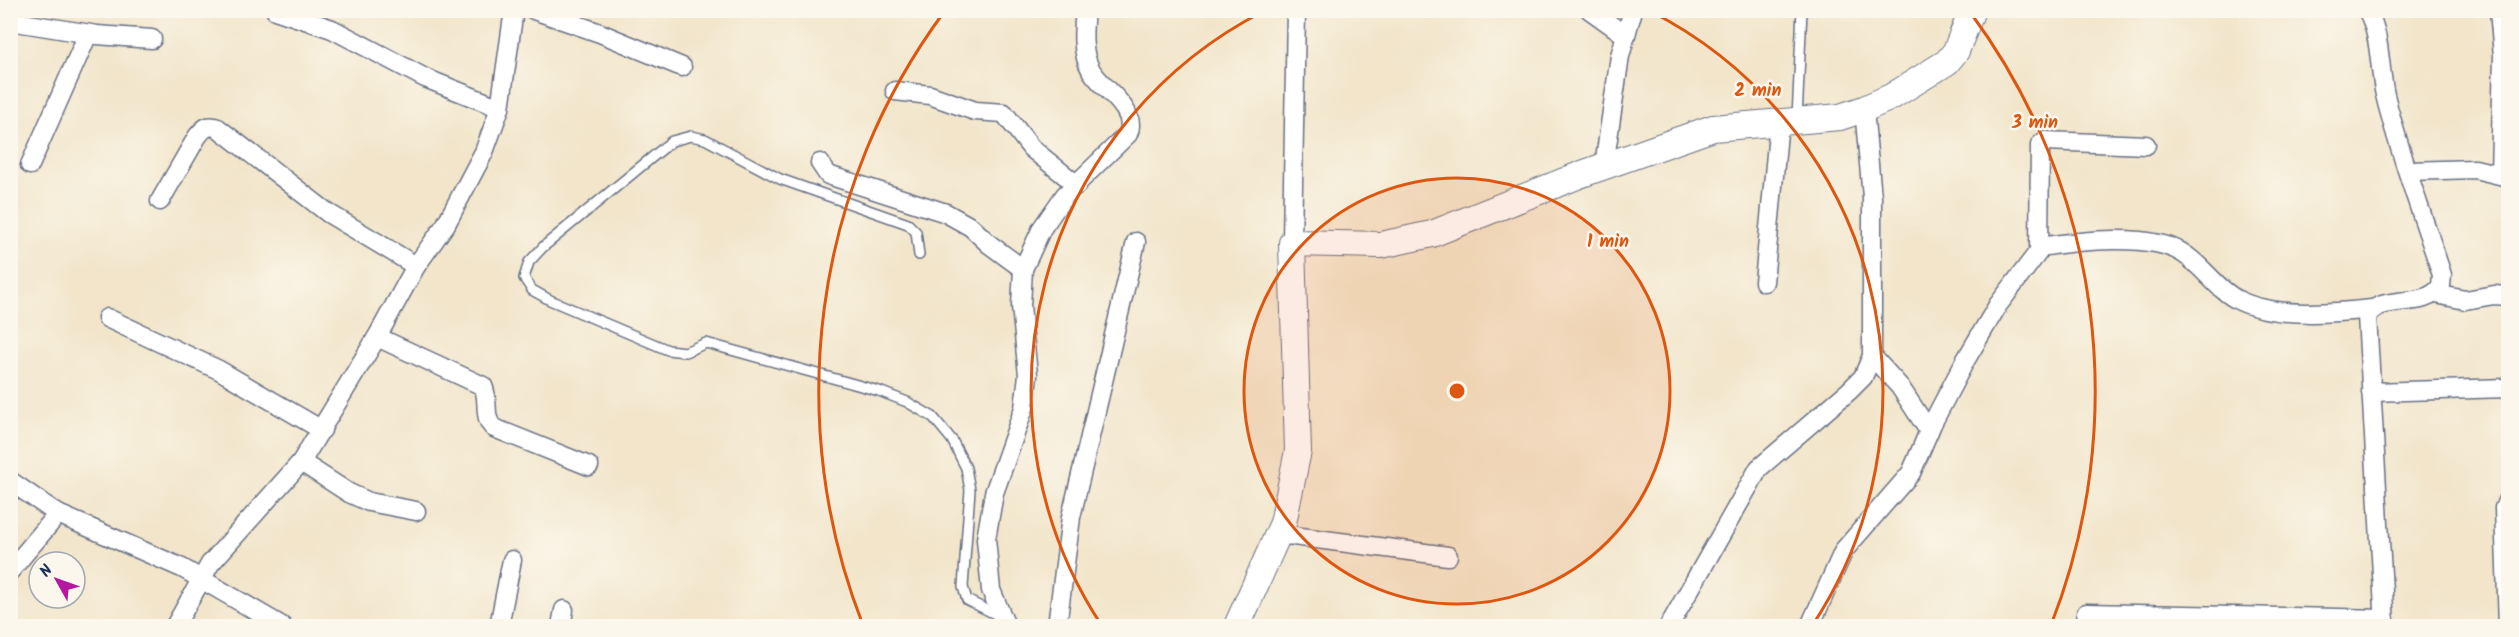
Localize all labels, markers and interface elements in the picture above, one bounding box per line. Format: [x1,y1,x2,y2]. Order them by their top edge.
text: 2 min [1735,77,1781,106]
text: 3 min [2011,109,2058,138]
text: 1 min [1587,228,1629,257]
centre of rings [1447,381,1467,401]
north arrow [27,550,87,610]
text: N [34,559,59,583]

